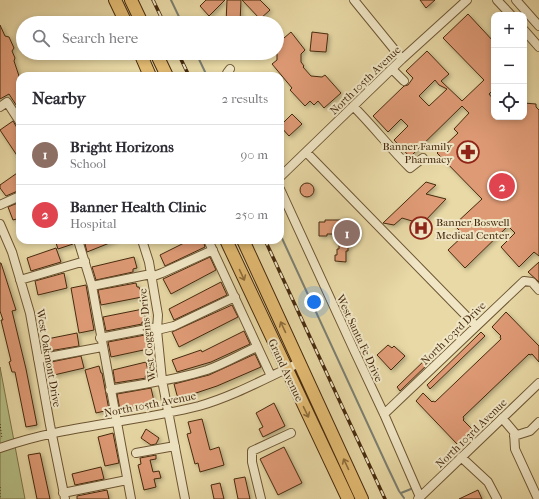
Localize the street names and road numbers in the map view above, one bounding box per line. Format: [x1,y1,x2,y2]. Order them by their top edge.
street label: North 105th Avenue [327,43,404,118]
street label: West Coggins Drive [136,287,159,383]
street label: West Santa Fe Drive [333,292,386,384]
street label: North 103rd Drive [418,299,489,368]
street label: West Oakmont Drive [33,307,64,409]
street label: Grand Avenue [265,337,306,404]
street label: North 105th Avenue [103,389,198,420]
street label: North 103rd Avenue [433,396,510,471]

